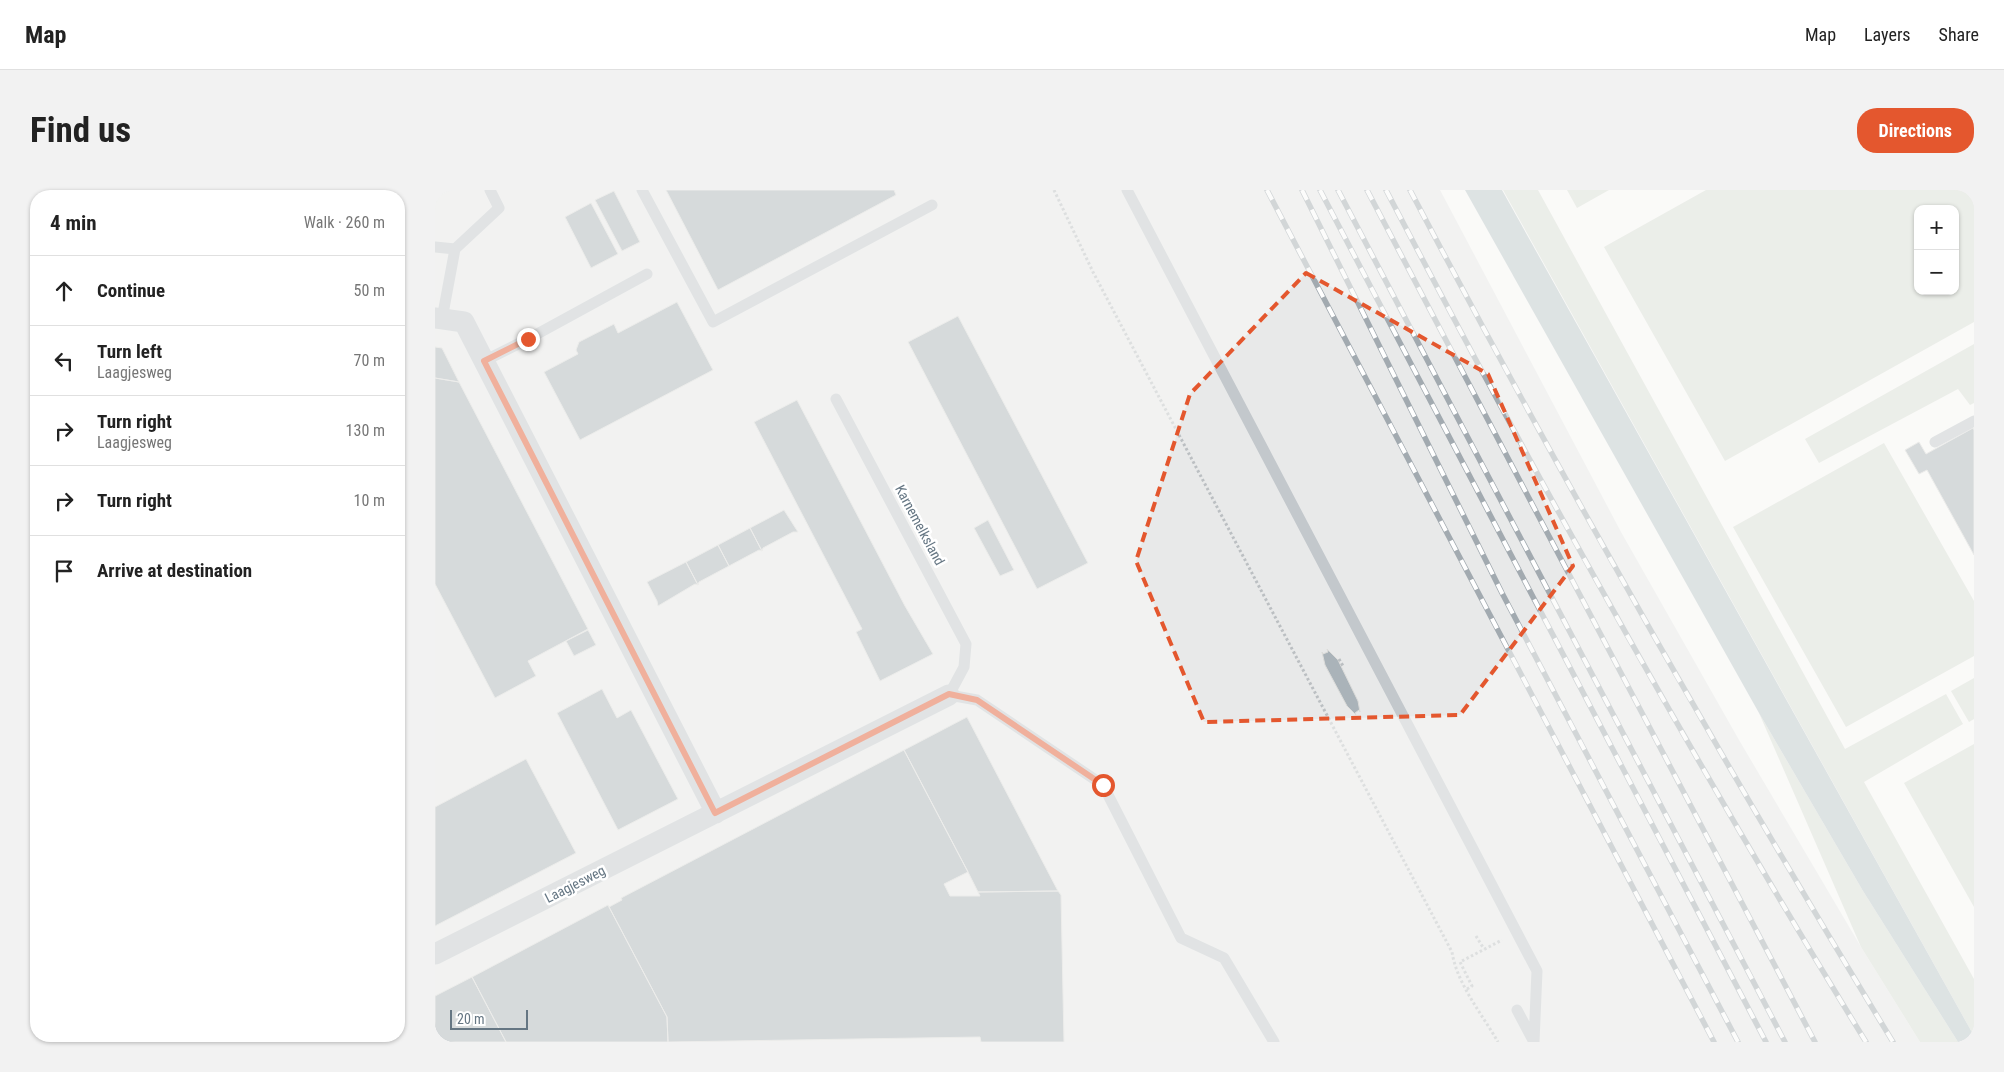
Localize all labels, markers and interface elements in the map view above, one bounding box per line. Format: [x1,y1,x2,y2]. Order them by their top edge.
text: Map [25,21,66,49]
text: Map [1805,24,1836,45]
text: Layers [1864,24,1911,45]
text: Share [1939,24,1979,45]
button: Directions [1857,108,1974,153]
text: Find us [30,110,131,151]
map controls [1914,205,1959,295]
button: + [1914,205,1959,250]
text: 4 min [50,211,97,235]
text: Walk · 260 m [304,213,385,232]
button: − [1914,250,1959,295]
icon: ahead [50,277,78,305]
text: Continue [97,279,165,302]
text: 50 m [353,281,385,300]
route end [517,328,540,351]
text: Turn left [97,340,162,363]
icon: left [50,347,78,375]
text: 70 m [353,351,385,370]
text: Laagjesweg [97,363,172,382]
text: Turn right [97,410,172,433]
icon: right [50,417,78,445]
text: 130 m [346,421,385,440]
text: Laagjesweg [97,433,172,452]
street label: Karnemelksland [892,482,948,568]
icon: right [50,487,78,515]
text: Turn right [97,489,172,512]
text: 10 m [353,491,385,510]
icon: arrive [50,557,78,585]
text: Arrive at destination [97,559,252,582]
route start [1092,774,1115,797]
street label: Laagjesweg [542,862,608,906]
scale bar [450,1007,527,1030]
text: 20 m [457,1011,485,1027]

